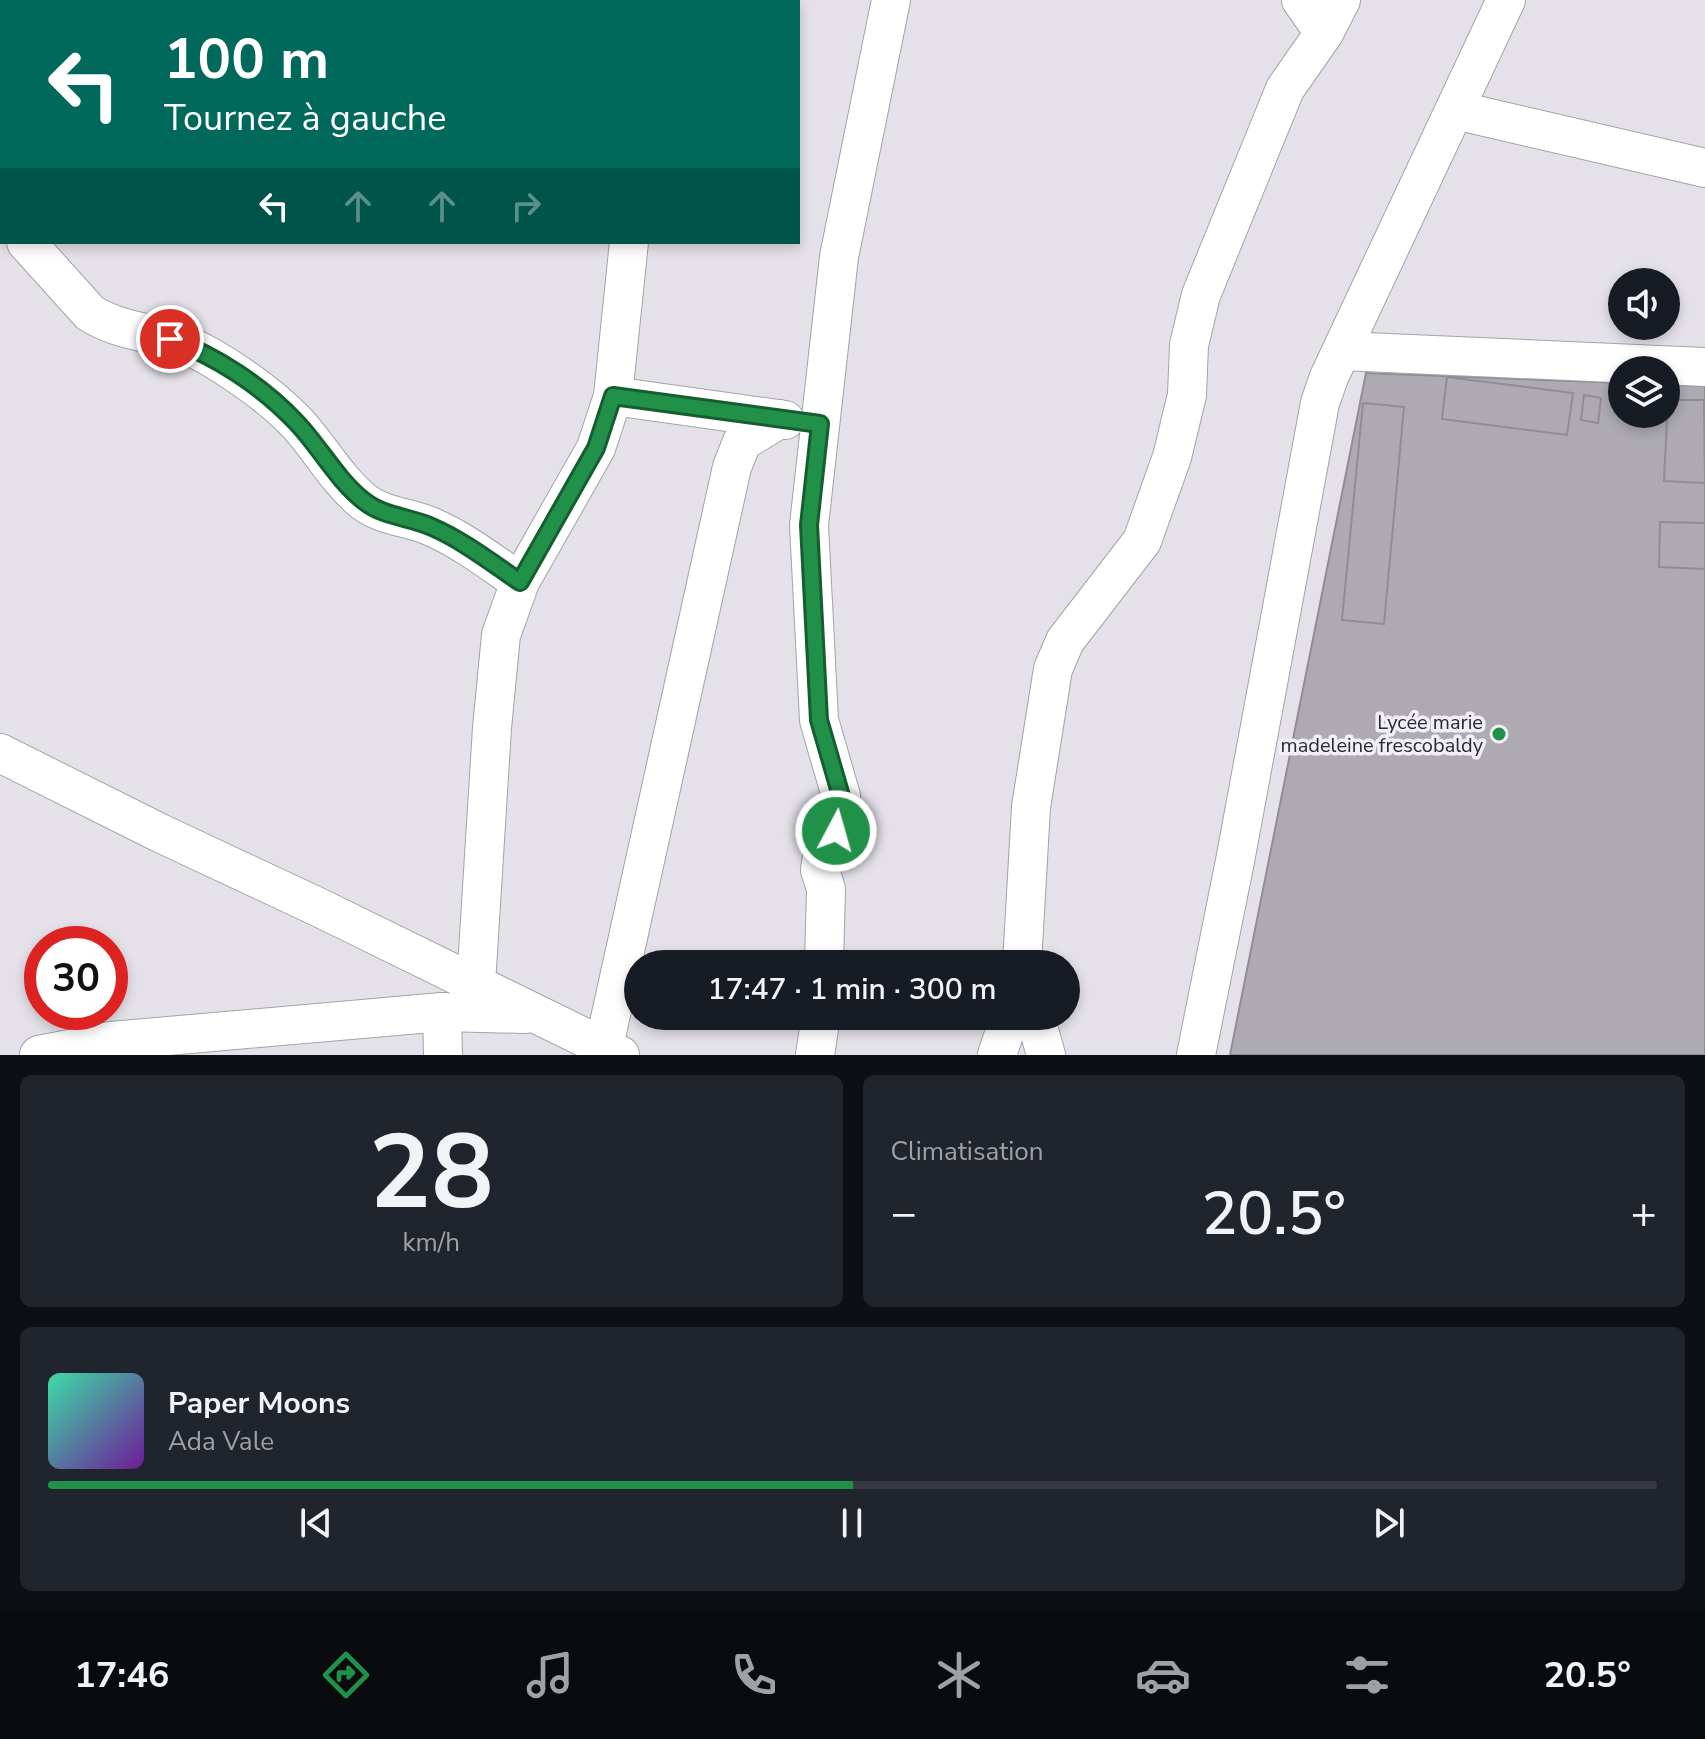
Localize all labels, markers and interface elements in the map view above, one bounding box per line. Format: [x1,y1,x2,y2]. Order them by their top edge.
text: 100 m [164,21,329,98]
icon: left [32,32,136,136]
text: Tournez à gauche [164,94,446,143]
icon: left [252,184,296,228]
icon: ahead [336,184,380,228]
icon: ahead [420,184,464,228]
icon: right [504,184,548,228]
map controls [1608,268,1680,428]
button: sound [1608,268,1680,340]
pin [136,305,204,373]
icon: arrive [148,317,192,361]
button: layers [1608,356,1680,428]
place label: Lycée marie madeleine frescobaldy [1281,709,1484,759]
marker: Lycée marie madeleine frescobaldy [1490,725,1508,743]
position arrow [794,789,878,873]
speed limit sign: 30 [24,926,128,1030]
text: 17:47 · 1 min · 300 m [707,969,997,1010]
text: 28 [369,1102,494,1244]
text: Climatisation [891,1134,1044,1169]
text: 20.5° [1201,1173,1346,1255]
text: − [891,1184,917,1244]
text: + [1631,1184,1657,1244]
text: km/h [403,1225,460,1260]
text: Paper Moons [168,1383,350,1424]
text: Ada Vale [168,1424,274,1459]
icon: previous [294,1501,338,1545]
icon: pause [830,1501,874,1545]
icon: next [1367,1501,1411,1545]
icon: directions [318,1647,374,1703]
icon: music [522,1647,578,1703]
icon: phone [726,1647,782,1703]
icon: climate [931,1647,987,1703]
icon: car [1135,1647,1191,1703]
icon: filters [1339,1647,1395,1703]
text: 17:46 [74,1651,169,1700]
text: 20.5° [1543,1651,1631,1700]

